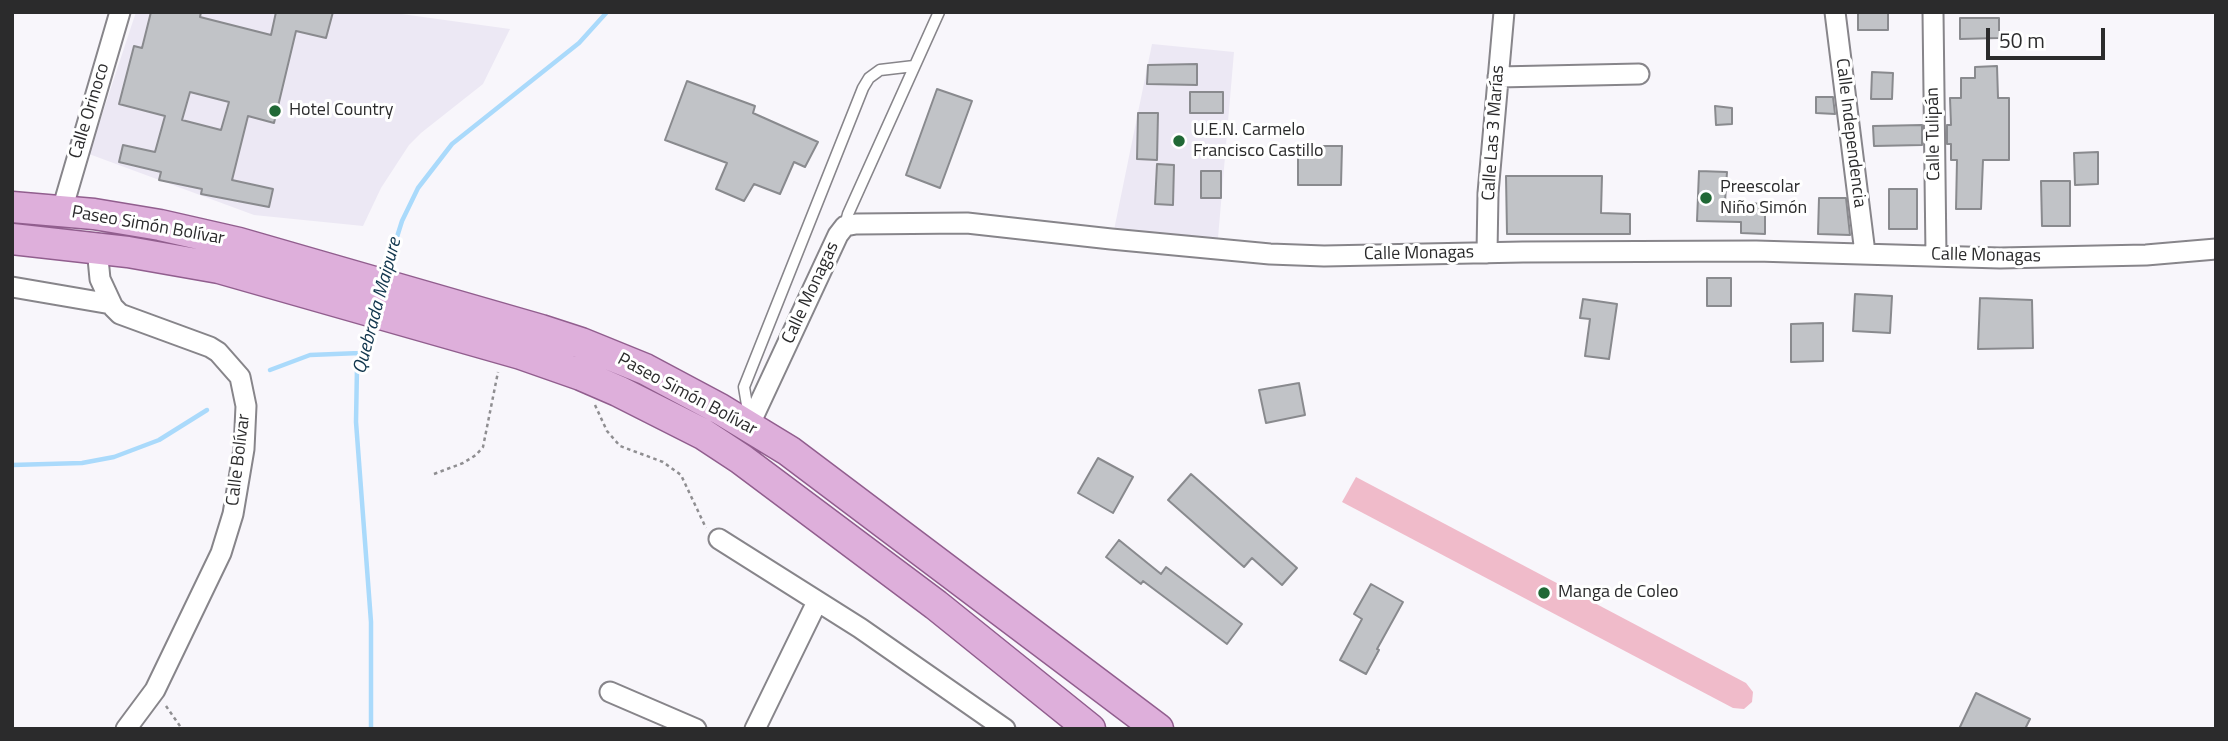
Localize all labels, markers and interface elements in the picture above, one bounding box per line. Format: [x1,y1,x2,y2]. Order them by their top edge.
scale bar [1990,14,2109,58]
text: 50 m [1999,24,2045,56]
street label: Calle Independencia [1830,57,1870,209]
street label: Calle Orinoco [65,61,115,161]
street label: Calle Las 3 Marías [1478,64,1510,202]
street label: Calle Tulipán [1922,87,1946,181]
place label: Hotel Country [289,100,394,122]
marker: Hotel Country [267,103,283,119]
place label: U.E.N. Carmelo Francisco Castillo [1193,120,1324,162]
marker: U.E.N. Carmelo Francisco Castillo [1171,133,1187,149]
place label: Preescolar Niño Simón [1720,177,1807,220]
marker: Preescolar Niño Simón [1698,190,1714,206]
street label: Paseo Simón Bolívar [70,202,226,250]
water label: Quebrada Maipure [349,236,407,376]
street label: Calle Monagas [778,239,844,347]
street label: Calle Monagas [1364,242,1474,266]
street label: Calle Monagas [1931,244,2041,268]
street label: Paseo Simón Bolívar [614,349,760,441]
street label: Calle Bolívar [223,413,255,507]
place label: Manga de Coleo [1558,582,1678,604]
marker: Manga de Coleo [1536,585,1552,601]

